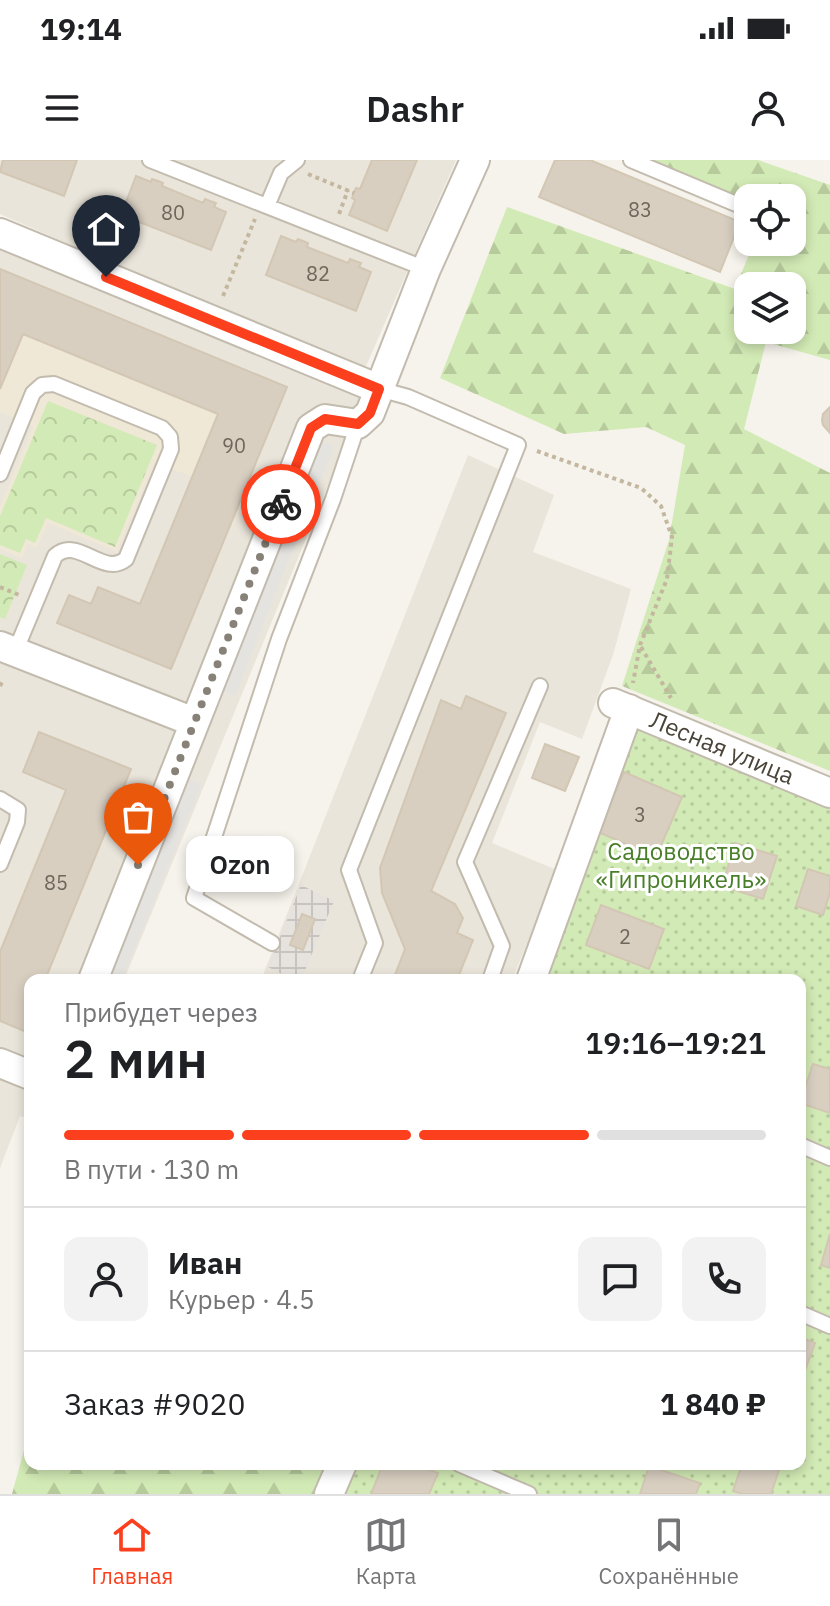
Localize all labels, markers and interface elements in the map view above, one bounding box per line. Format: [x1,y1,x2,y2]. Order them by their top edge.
text: 19:14 [40,9,122,48]
text: Dashr [366,85,464,132]
icon: menu [40,86,84,130]
icon: person [746,86,790,130]
map controls [734,184,806,344]
button: locate [734,184,806,256]
pin [72,195,140,277]
house number: 83 [628,196,652,223]
house number: 80 [161,199,185,226]
icon: home [84,207,128,251]
house number: 82 [306,260,330,287]
button: layers [734,272,806,344]
house number: 90 [222,432,246,459]
courier [241,464,321,544]
icon: bike [259,482,303,526]
street label: Лесная улица [645,703,800,792]
pin [104,783,172,865]
icon: bag [116,795,160,839]
house number: 3 [634,801,646,828]
park label: Садоводство «Гипроникель» [596,835,766,895]
callout: Ozon [186,837,294,893]
text: Ozon [209,847,271,881]
house number: 85 [44,869,68,896]
house number: 2 [619,923,631,950]
text: Прибудет через [64,995,258,1029]
text: 19:16–19:21 [585,1023,766,1062]
text: 2 мин [64,1025,208,1092]
text: В пути · 130 m [64,1152,239,1186]
button: person [64,1237,148,1321]
button: chat [578,1237,662,1321]
button: phone [682,1237,766,1321]
text: Иван [168,1243,242,1282]
text: Курьер · 4.5 [168,1282,315,1316]
text: Заказ #9020 [64,1384,246,1423]
text: 1 840 ₽ [660,1384,766,1423]
tab: Главная [91,1513,173,1590]
tab: Карта [356,1513,416,1590]
tab: Сохранённые [599,1513,739,1590]

